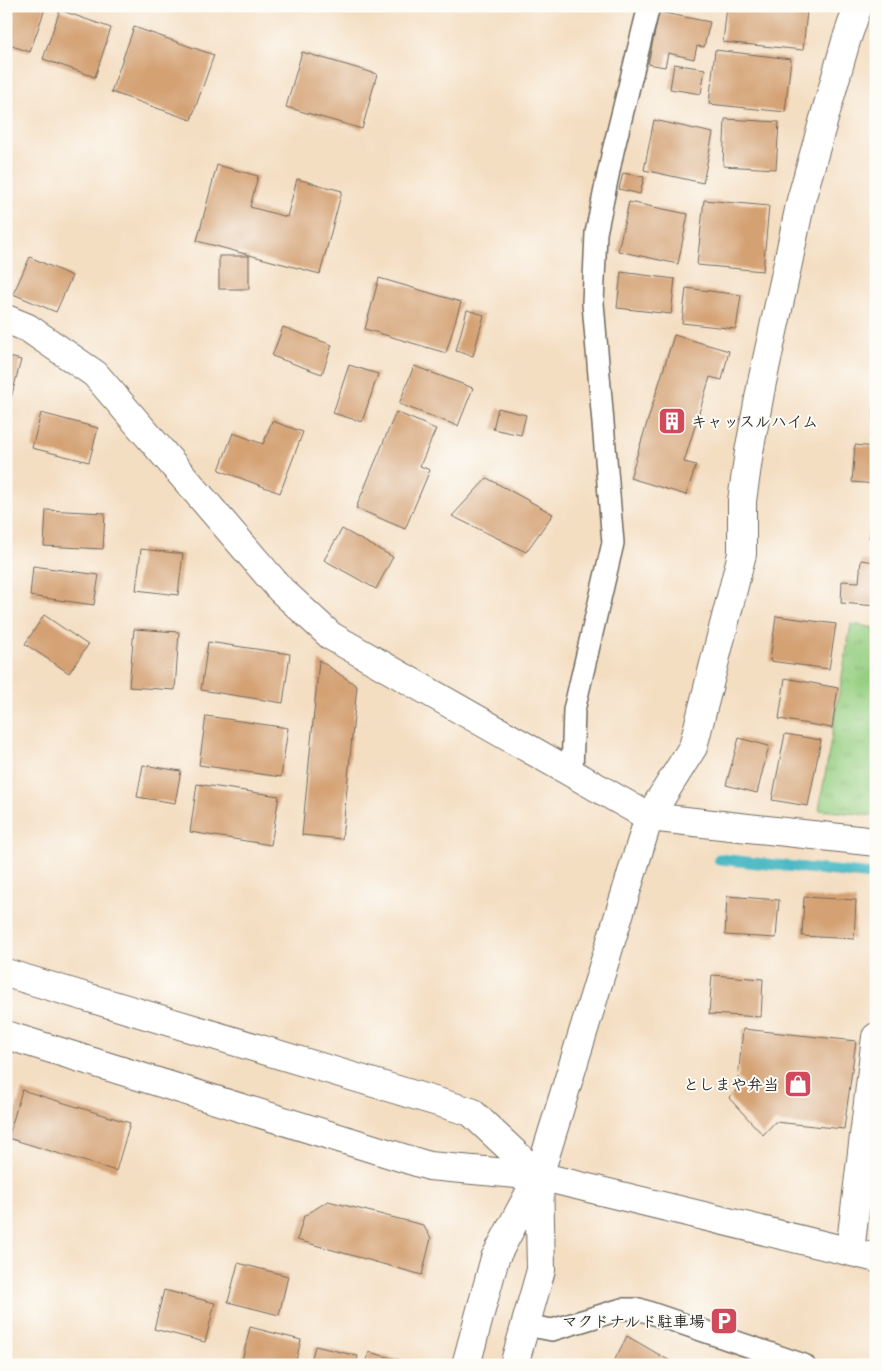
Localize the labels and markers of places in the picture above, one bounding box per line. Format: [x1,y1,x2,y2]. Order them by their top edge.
building icon: キャッスルハイム [657,406,687,436]
place label: キャッスルハイム [691,407,818,436]
shop icon: としまや弁当 [783,1069,813,1099]
place label: としまや弁当 [683,1070,779,1099]
parking icon: マクドナルド駐車場 [709,1306,739,1336]
place label: マクドナルド駐車場 [562,1307,705,1336]

